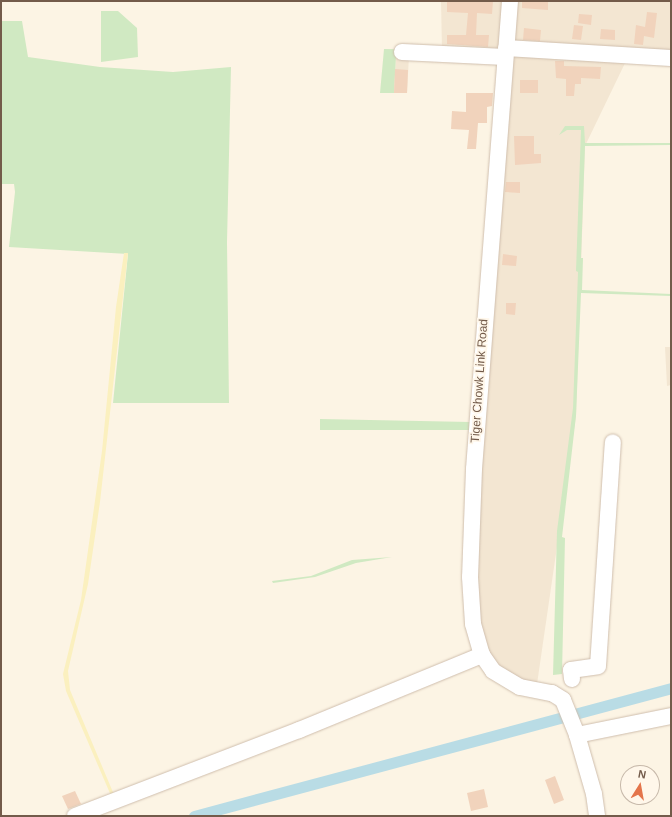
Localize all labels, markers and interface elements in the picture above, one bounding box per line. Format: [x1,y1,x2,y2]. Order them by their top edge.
street label: Tiger Chowk Link Road [468,319,492,443]
north arrow [620,765,660,805]
text: N [637,768,647,781]

